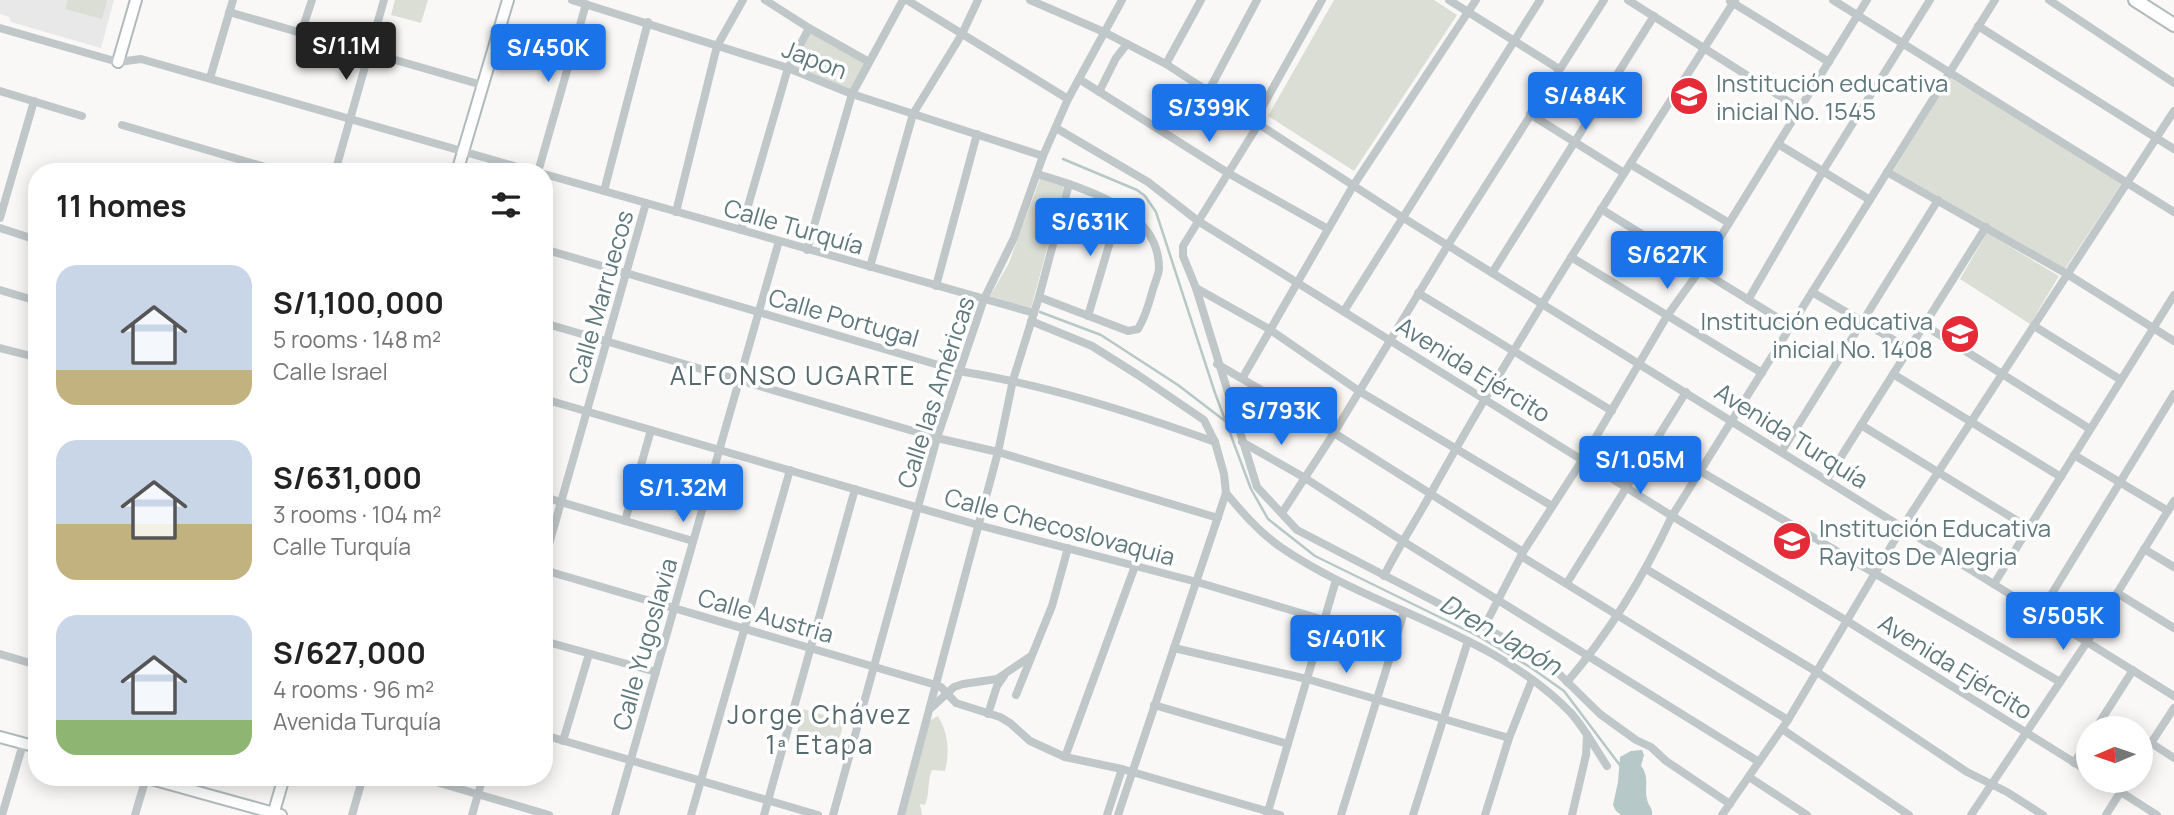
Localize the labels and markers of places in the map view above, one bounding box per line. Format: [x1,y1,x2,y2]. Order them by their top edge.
pin: S/1.1M [289,22,403,82]
pin: S/450K [491,24,605,84]
place label: Institución educativa inicial No. 1545 [1716,66,1948,127]
pin: S/484K [1528,72,1642,132]
school or university icon: Institución educativa inicial No. 1545 [1668,75,1710,117]
pin: S/399K [1152,85,1266,144]
pin: S/631K [1033,198,1147,258]
pin: S/627K [1610,232,1724,291]
place label: Institución educativa inicial No. 1408 [1701,304,1933,365]
school or university icon: Institución educativa inicial No. 1408 [1939,313,1981,355]
pin: S/793K [1224,388,1338,447]
pin: S/1.05M [1575,436,1705,496]
pin: S/1.32M [618,464,748,524]
place label: Institución Educativa Rayitos De Alegria [1819,511,2051,572]
school or university icon: Institución Educativa Rayitos De Alegria [1771,520,1813,562]
pin: S/505K [2006,592,2120,652]
pin: S/401K [1289,616,1403,675]

